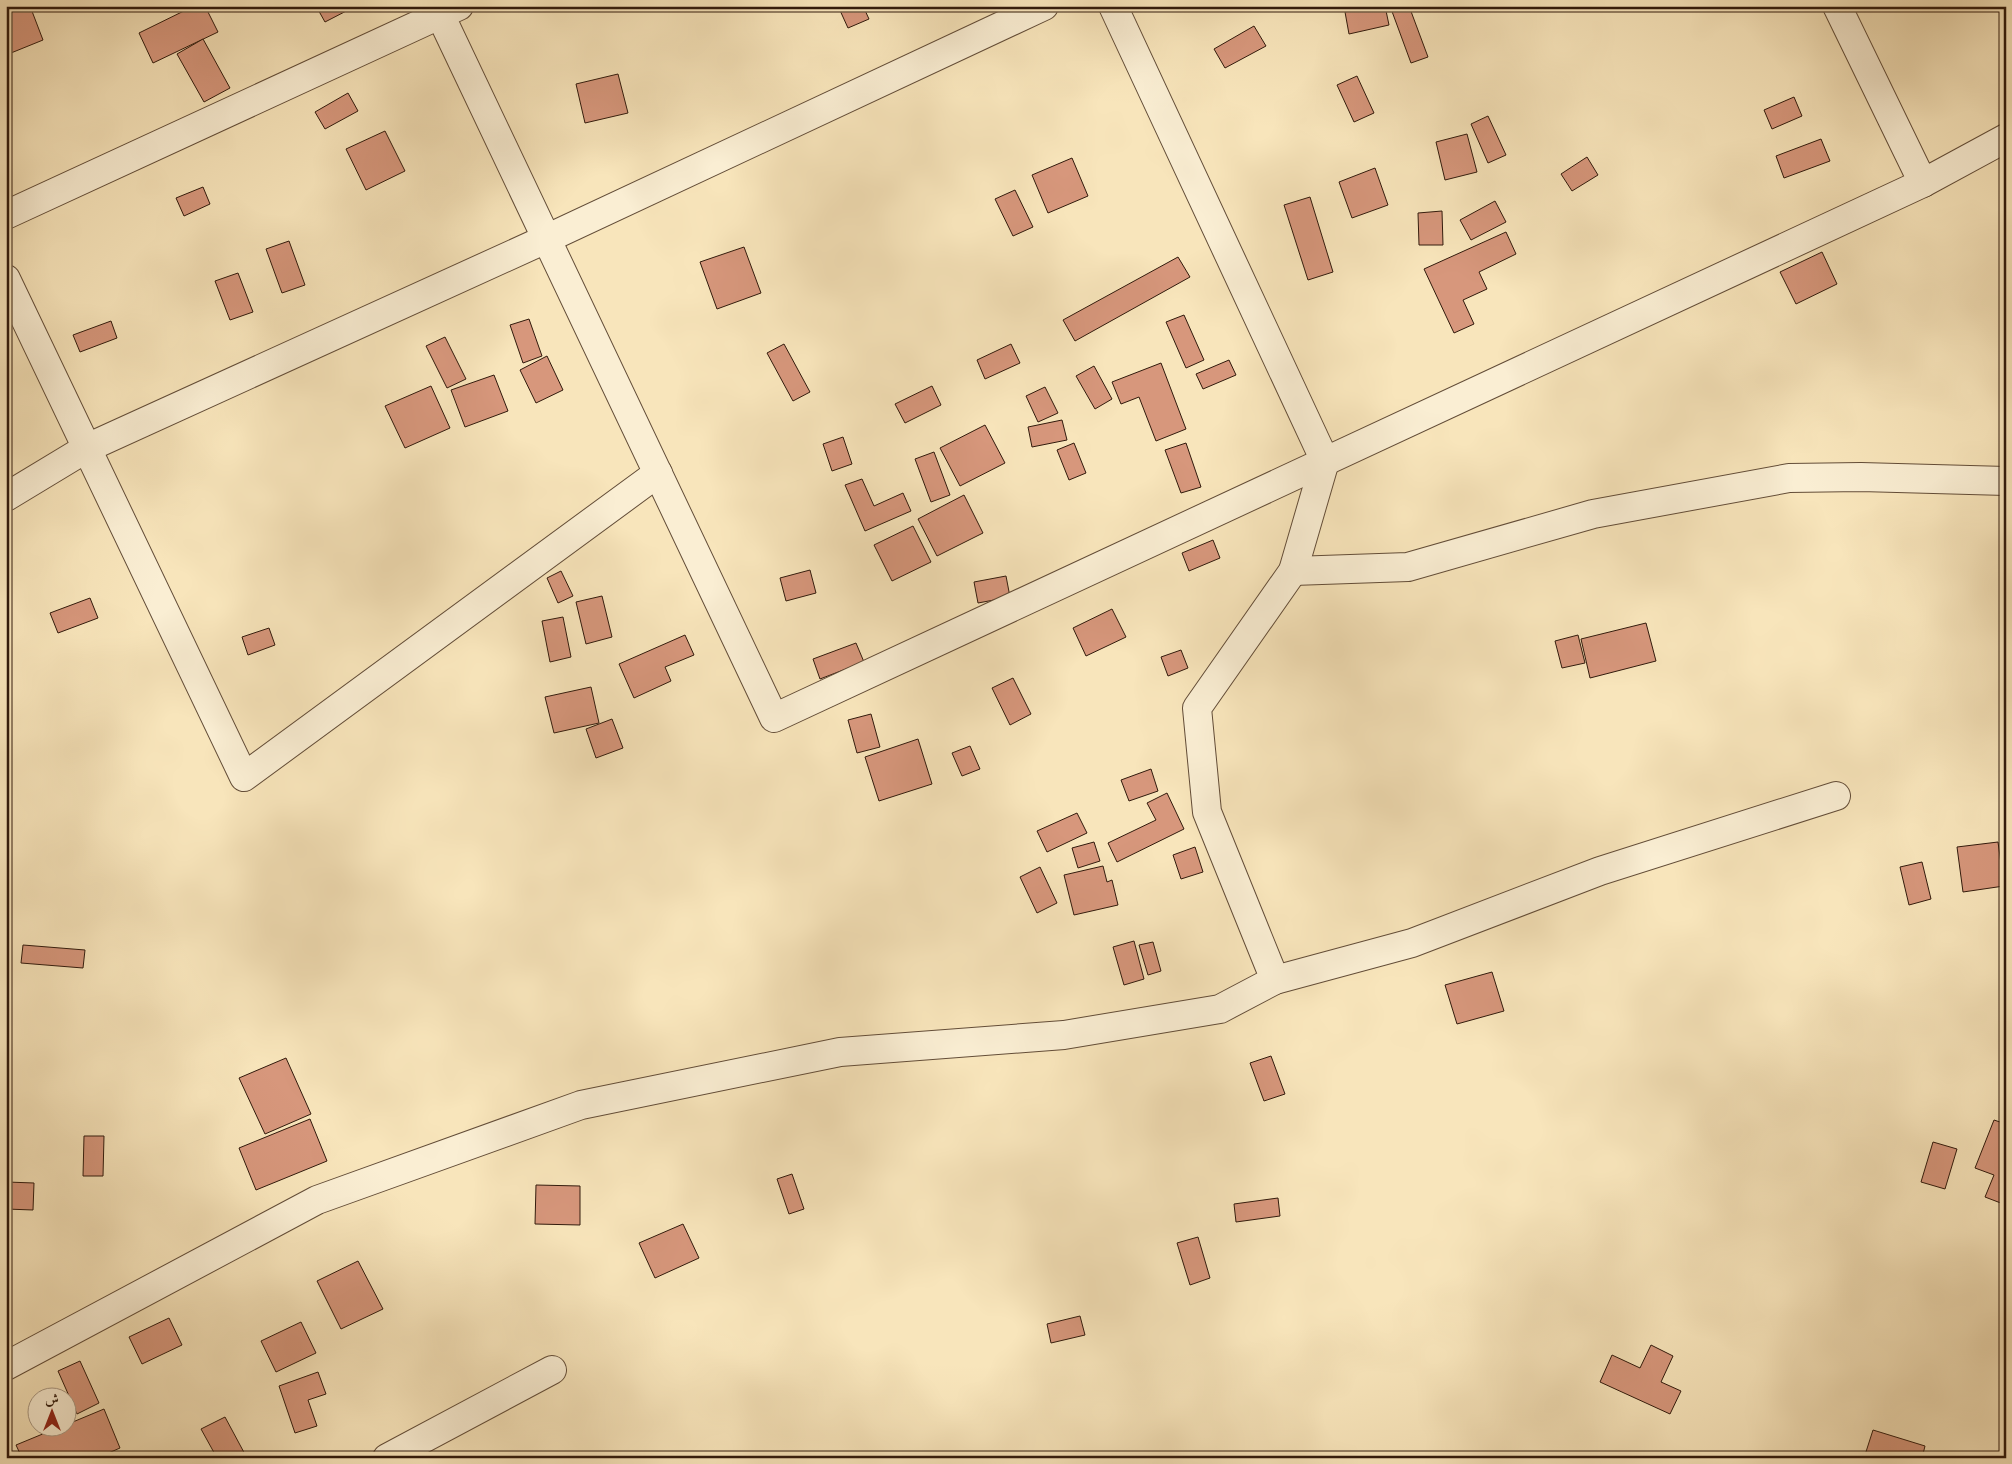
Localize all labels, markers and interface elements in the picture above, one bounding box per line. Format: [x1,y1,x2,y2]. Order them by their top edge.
north arrow [28,1386,78,1436]
text: ش [45,1391,59,1409]

